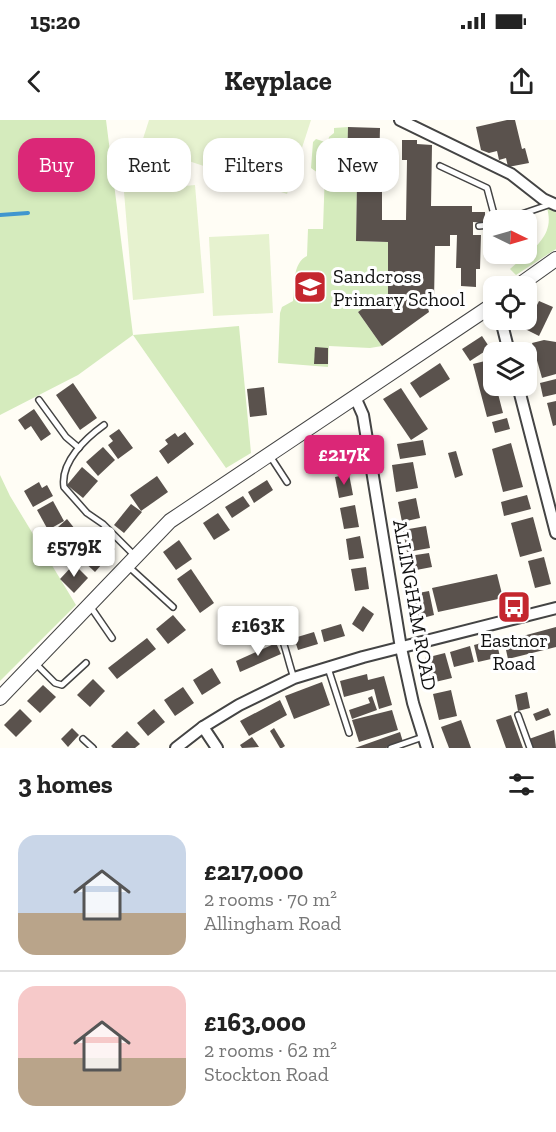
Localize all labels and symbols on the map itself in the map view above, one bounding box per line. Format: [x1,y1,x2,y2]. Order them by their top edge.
north arrow [483,210,537,264]
place label: Sandcross Primary School [333,264,465,311]
school or university icon: Sandcross Primary School [292,269,328,305]
pin: £217K [302,435,386,486]
street label: ALLINGHAM ROAD [388,518,442,692]
pin: £579K [32,527,116,578]
bus stop icon: Eastnor Road [496,589,532,625]
pin: £163K [216,606,300,657]
place label: Eastnor Road [480,628,548,675]

